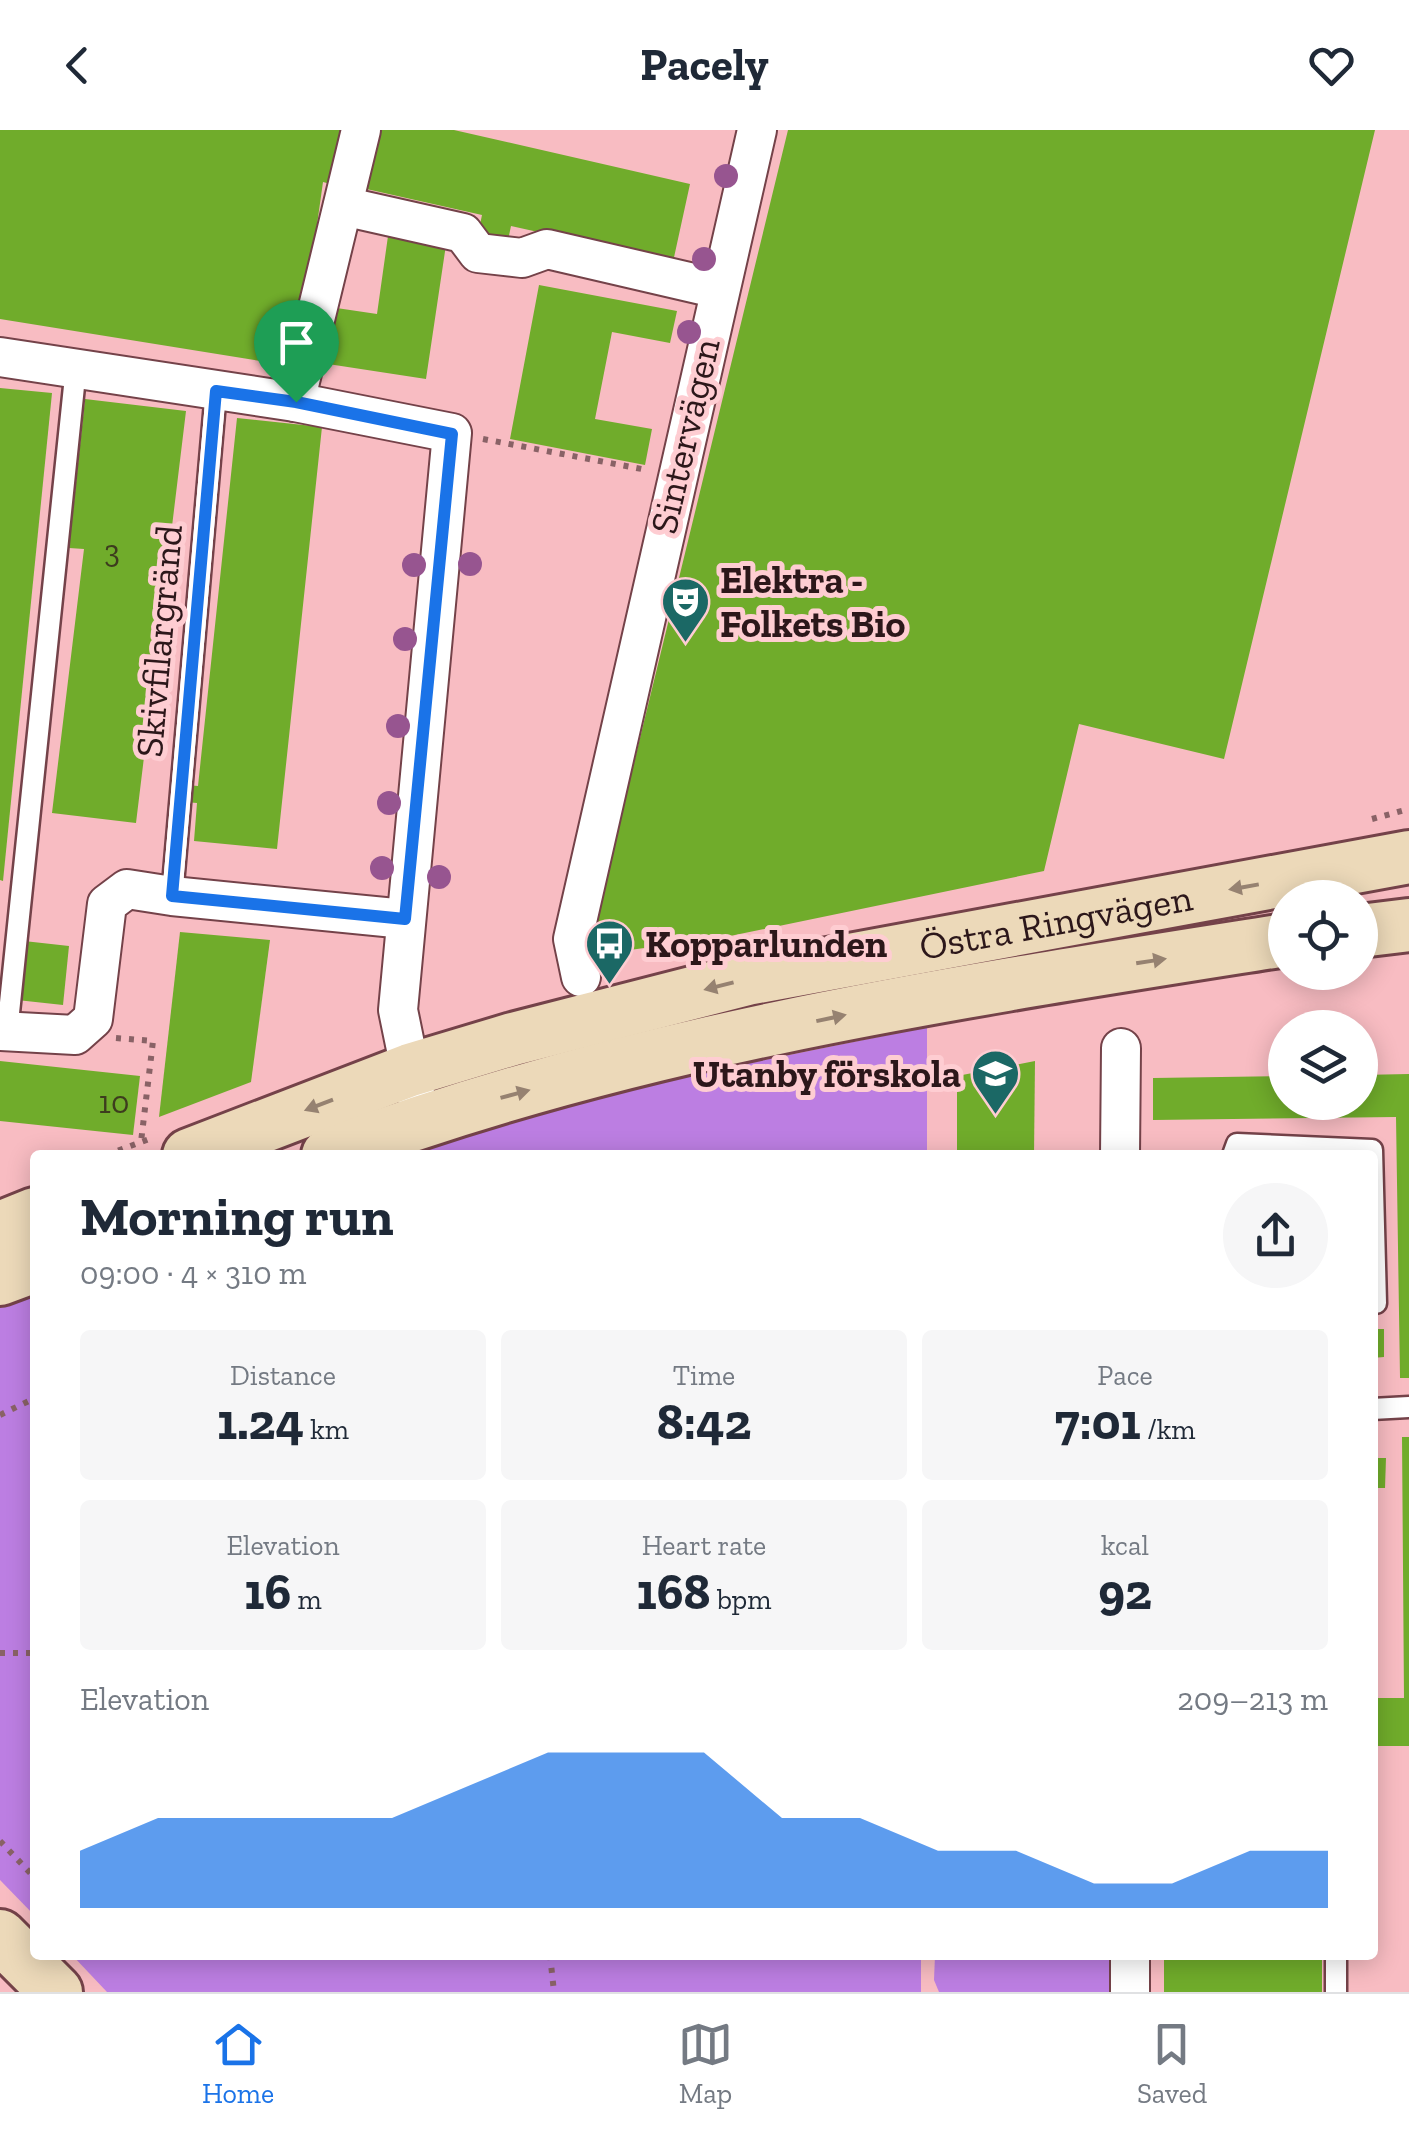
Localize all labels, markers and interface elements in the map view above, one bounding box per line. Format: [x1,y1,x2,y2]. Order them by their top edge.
icon: back [50,38,105,93]
text: Pacely [640,38,769,92]
icon: heart [1304,38,1359,93]
pin [254,300,339,403]
icon: arrive [269,315,324,370]
street label: Sintervägen [640,334,730,538]
street label: Skivfilargränd [126,523,192,759]
house number: 3 [104,532,120,570]
place label: Elektra - Folkets Bio [720,557,905,647]
theatre icon: Elektra - Folkets Bio [659,576,711,644]
street label: Östra Ringvägen [916,874,1196,970]
one-way arrow [1228,880,1259,896]
map controls [1268,880,1378,1120]
button: locate [1268,880,1378,990]
bus stop icon: Kopparlunden [584,918,636,986]
place label: Kopparlunden [645,921,888,967]
one-way arrow [1136,953,1167,969]
one-way arrow [703,979,734,995]
one-way arrow [816,1009,847,1025]
button: layers [1268,1010,1378,1120]
school or university icon: Utanby förskola [970,1048,1022,1116]
place label: Utanby förskola [693,1051,961,1097]
house number: 10 [99,1083,129,1121]
one-way arrow [500,1086,531,1102]
one-way arrow [303,1098,333,1114]
text: Morning run [80,1183,394,1249]
button: share [1223,1183,1328,1288]
text: 09:00 · 4 × 310 m [80,1254,306,1292]
text: Distance [230,1359,336,1392]
text: Time [673,1359,735,1392]
text: Pace [1097,1359,1153,1392]
text: 1.24 [217,1392,304,1452]
text: 8:42 [657,1392,751,1452]
text: 7:01 [1055,1392,1141,1452]
text: km [304,1413,349,1446]
text: /km [1141,1413,1195,1446]
text: Elevation [227,1529,339,1562]
text: Heart rate [642,1529,766,1562]
text: kcal [1101,1529,1149,1562]
text: 16 [244,1562,291,1622]
text: 168 [637,1562,711,1622]
text: 92 [1098,1562,1152,1622]
text: m [291,1583,322,1616]
text: bpm [711,1583,771,1616]
text: Elevation [80,1680,209,1718]
text: 209–213 m [1177,1680,1328,1718]
tab: Home [202,2017,274,2110]
tab: Map [678,2017,733,2110]
tab: Saved [1137,2017,1207,2110]

